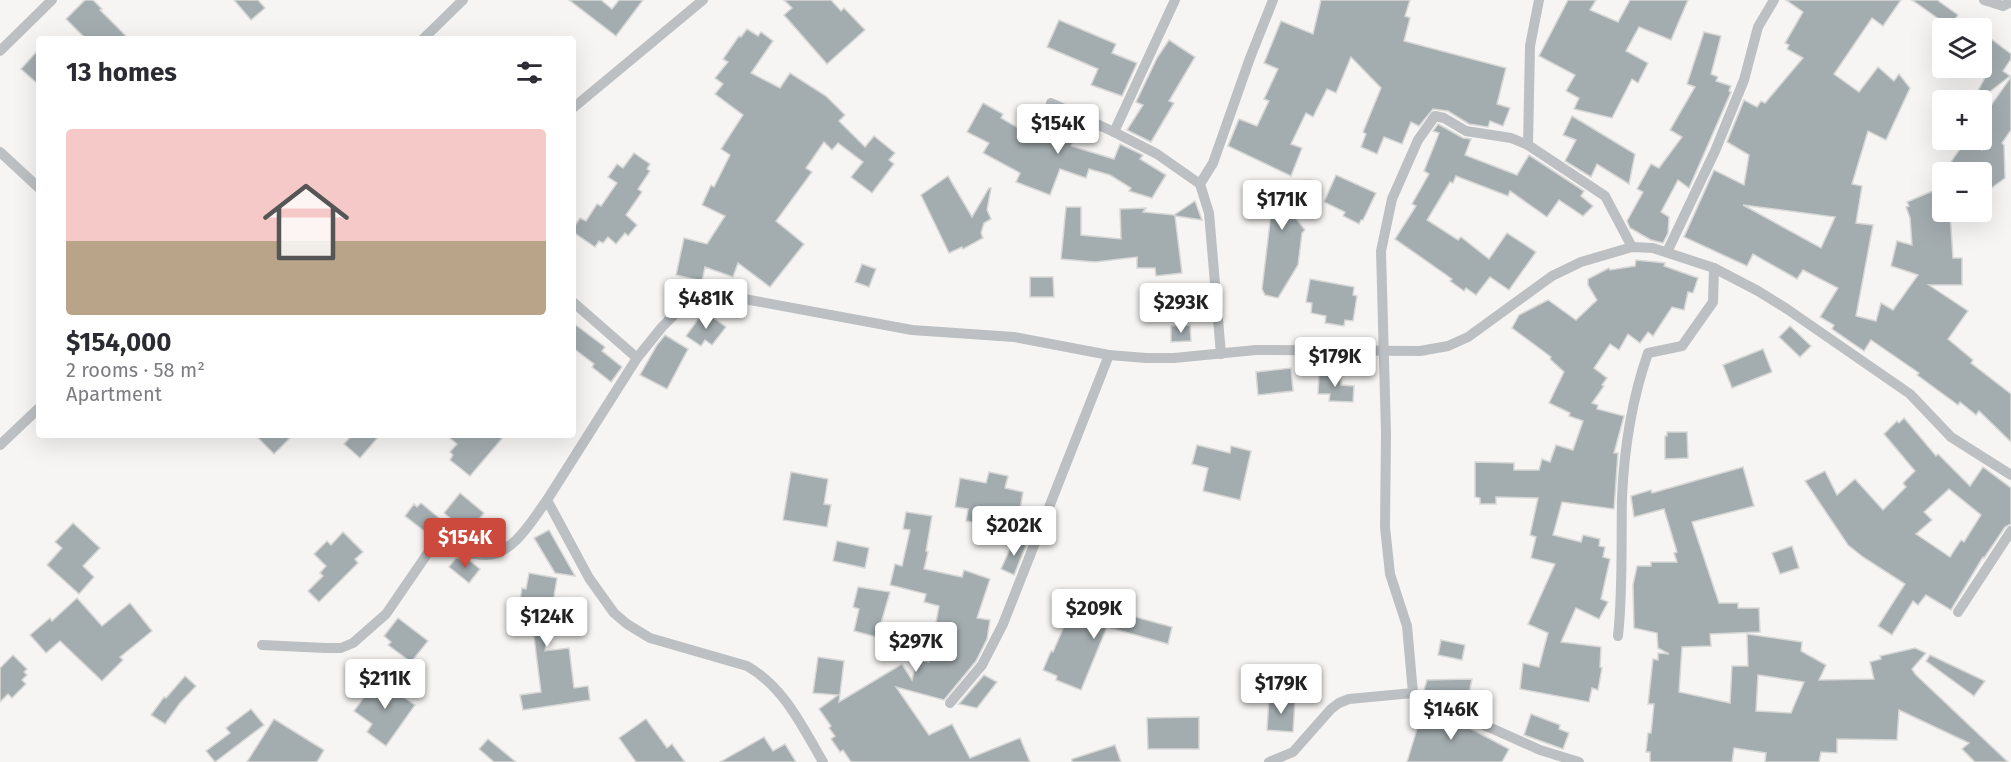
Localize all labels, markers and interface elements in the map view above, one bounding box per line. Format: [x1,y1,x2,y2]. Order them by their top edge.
map controls [1932,18,1992,222]
button: layers [1932,18,1992,78]
icon: filters [513,56,546,89]
text: 13 homes [66,57,177,88]
button: + [1932,90,1992,150]
pin: $154K [1016,104,1100,155]
text: $154K [1031,111,1085,135]
button: − [1932,162,1992,222]
icon: home [252,168,360,276]
pin: $171K [1240,180,1324,231]
text: $171K [1257,187,1307,211]
pin: $481K [664,279,748,330]
pin: $293K [1139,283,1223,334]
text: $481K [678,286,734,310]
text: $293K [1154,290,1208,314]
text: $154,000 [66,327,172,358]
pin: $179K [1293,337,1377,388]
text: $179K [1309,344,1361,368]
text: 2 rooms · 58 m² [66,358,205,382]
text: Apartment [66,382,162,406]
pin: $202K [972,506,1056,557]
text: $202K [986,513,1042,537]
pin: $154K [423,518,507,569]
text: $154K [438,525,492,549]
pin: $209K [1052,589,1136,640]
text: $209K [1066,596,1122,620]
pin: $124K [505,597,589,648]
text: $124K [520,604,574,628]
pin: $297K [874,622,958,673]
text: $297K [889,629,943,653]
pin: $211K [343,659,427,710]
pin: $179K [1239,664,1323,715]
text: $211K [359,666,411,690]
text: $179K [1255,671,1307,695]
pin: $146K [1409,690,1493,741]
text: $146K [1424,697,1478,721]

